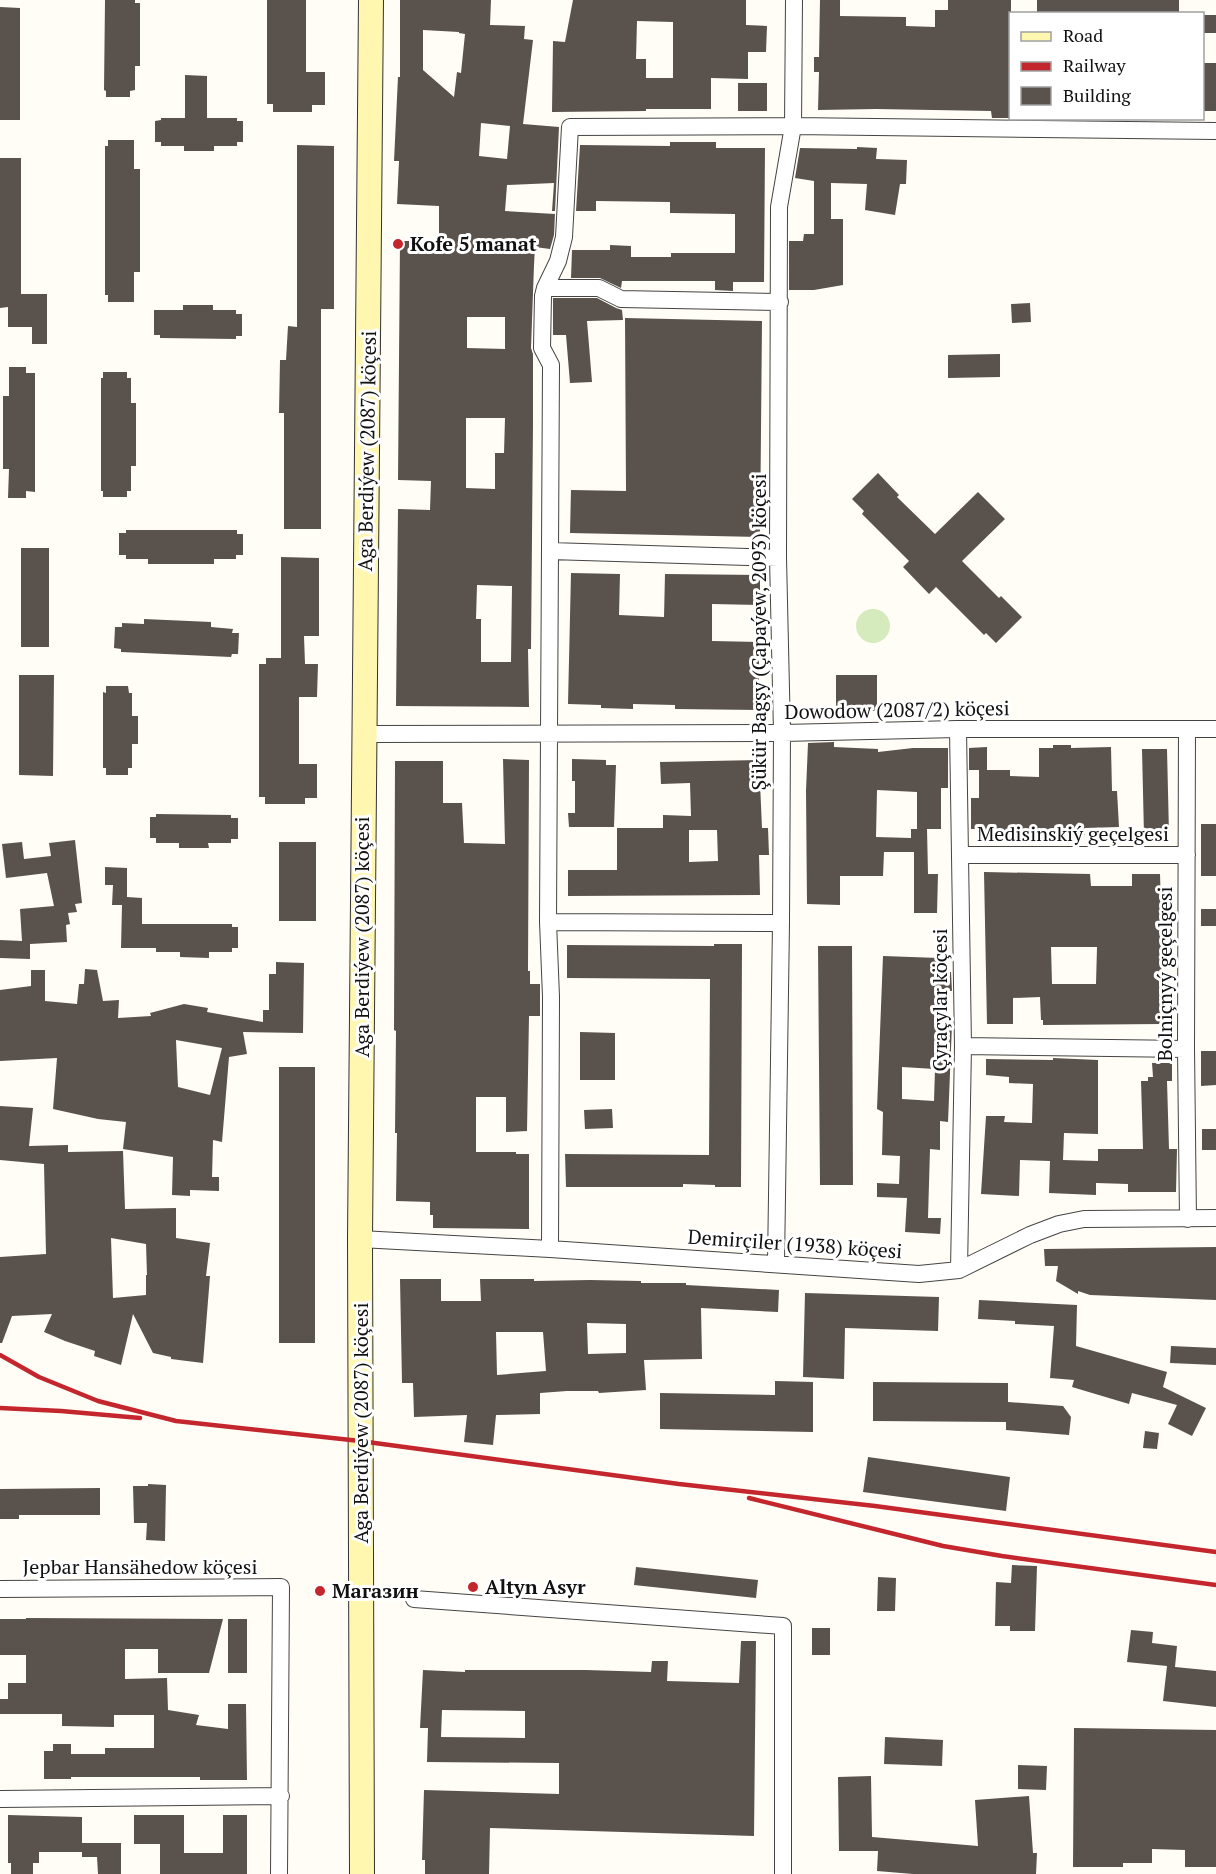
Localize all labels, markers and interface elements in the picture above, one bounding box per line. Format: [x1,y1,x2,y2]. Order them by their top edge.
legend [1009,12,1204,120]
text: Road [1063,23,1103,47]
text: Railway [1063,53,1127,77]
text: Building [1063,83,1131,107]
place label: Kofe 5 manat [410,230,537,257]
marker: Kofe 5 manat [391,237,405,251]
street label: Aga Berdiýew (2087) köçesi [351,330,382,572]
street label: Şükür Bagşy (Çapaýew, 2093) köçesi [745,473,772,791]
street label: Dowodow (2087/2) köçesi [784,694,1010,725]
street label: Aga Berdiýew (2087) köçesi [348,817,375,1057]
street label: Medisinskiý geçelgesi [977,820,1169,847]
street label: Bolniçnyý geçelgesi [1151,886,1178,1062]
street label: Çyraçylar köçesi [926,928,953,1072]
street label: Demirçiler (1938) köçesi [687,1223,903,1264]
street label: Aga Berdiýew (2087) köçesi [347,1303,374,1543]
street label: Jepbar Hansähedow köçesi [22,1553,258,1580]
place label: Altyn Asyr [485,1573,586,1600]
place label: Магазин [332,1577,419,1604]
marker: Altyn Asyr [466,1580,480,1594]
marker: Магазин [313,1584,327,1598]

